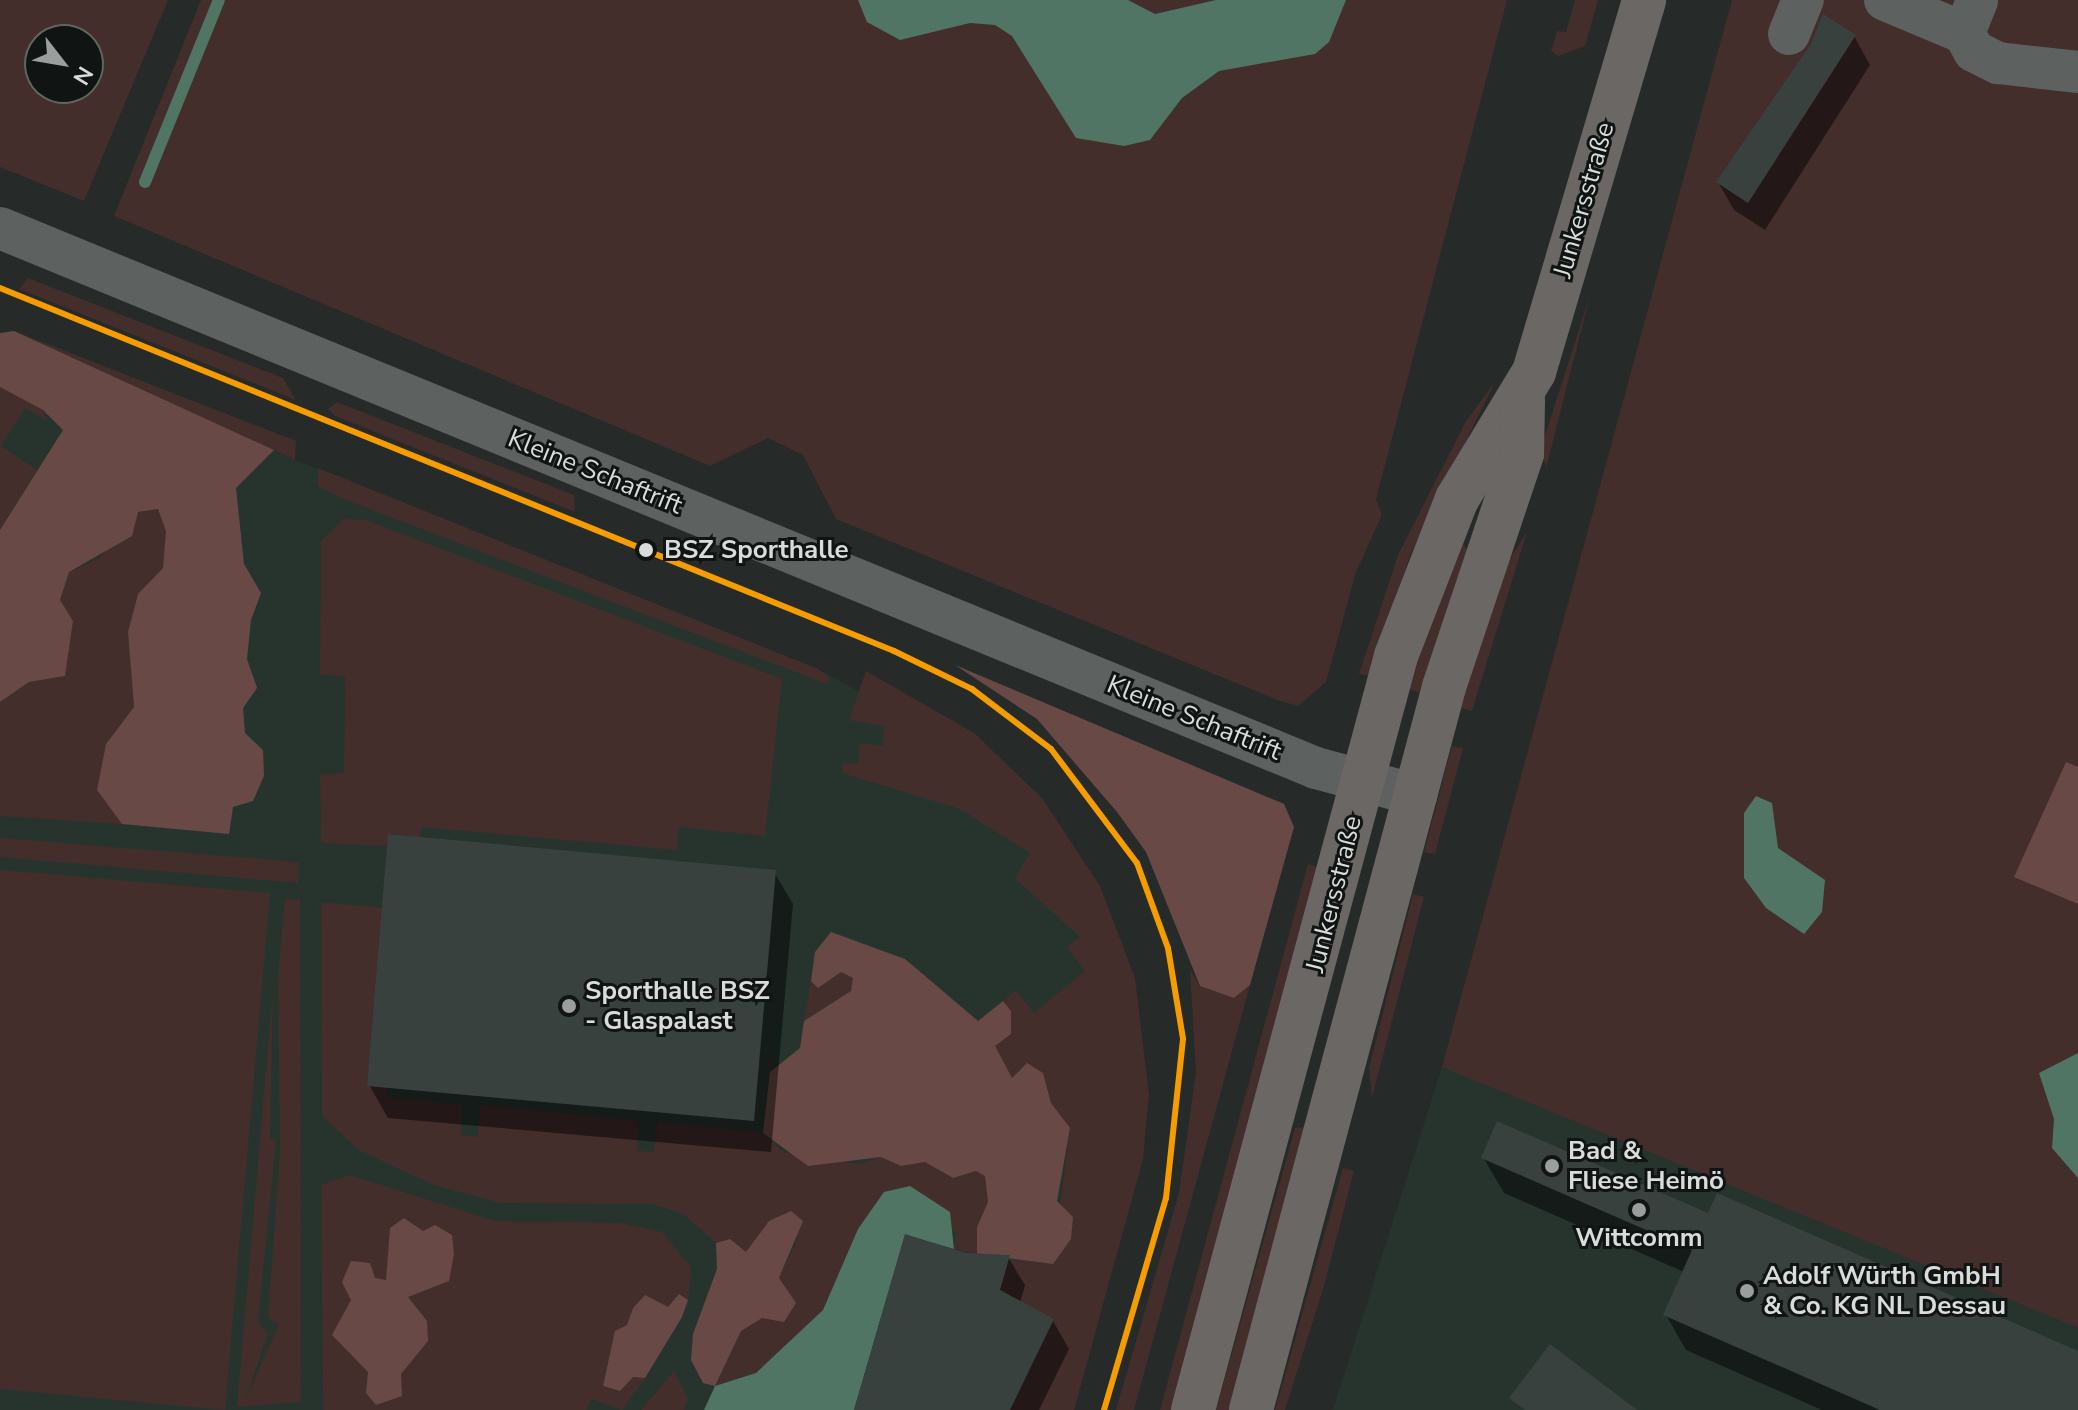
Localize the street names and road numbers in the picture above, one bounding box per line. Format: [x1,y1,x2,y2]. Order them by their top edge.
street label: Junkersstraße [1547,119,1621,281]
street label: Kleine Schaftrift [503,423,687,521]
street label: Kleine Schaftrift [1102,669,1286,767]
street label: Junkersstraße [1299,812,1369,976]

